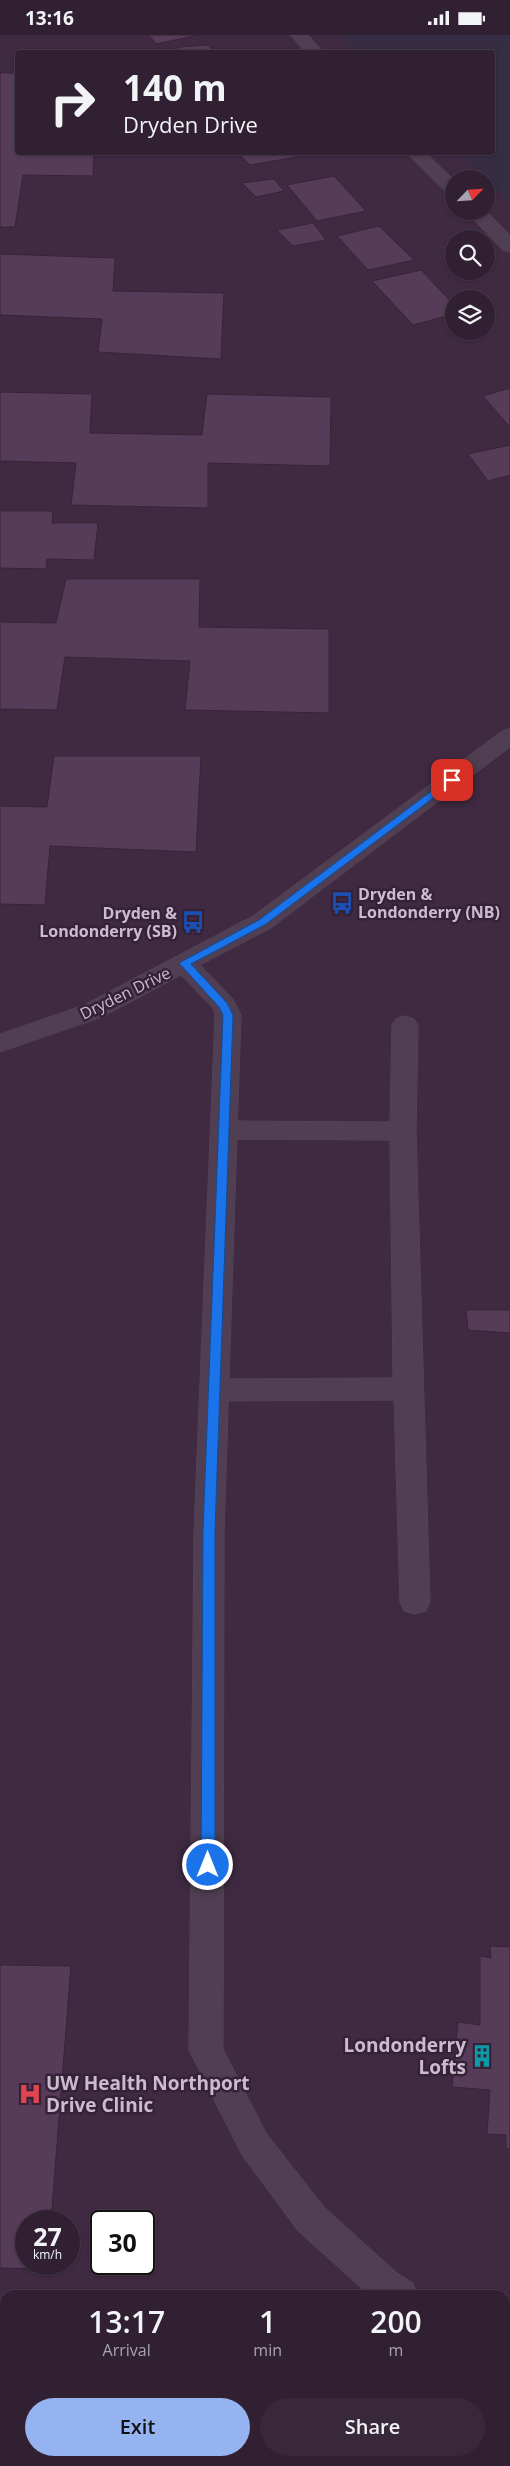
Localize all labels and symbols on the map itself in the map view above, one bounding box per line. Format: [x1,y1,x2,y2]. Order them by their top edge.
north arrow [445,170,495,220]
pin [431,759,473,801]
place label: Dryden & Londonderry (NB) [358,883,500,923]
bus stop icon: Dryden & Londonderry (NB) [329,890,355,916]
place label: Dryden & Londonderry (SB) [39,902,177,942]
bus stop icon: Dryden & Londonderry (SB) [180,909,206,935]
street label: Dryden Drive [76,962,174,1024]
position arrow [181,1838,233,1890]
place label: Londonderry Lofts [343,2032,466,2080]
building icon: Londonderry Lofts [469,2043,495,2069]
place label: UW Health Northport Drive Clinic [46,2070,250,2118]
hospital icon: UW Health Northport Drive Clinic [17,2081,43,2107]
speed limit sign: 30 [90,2210,155,2275]

